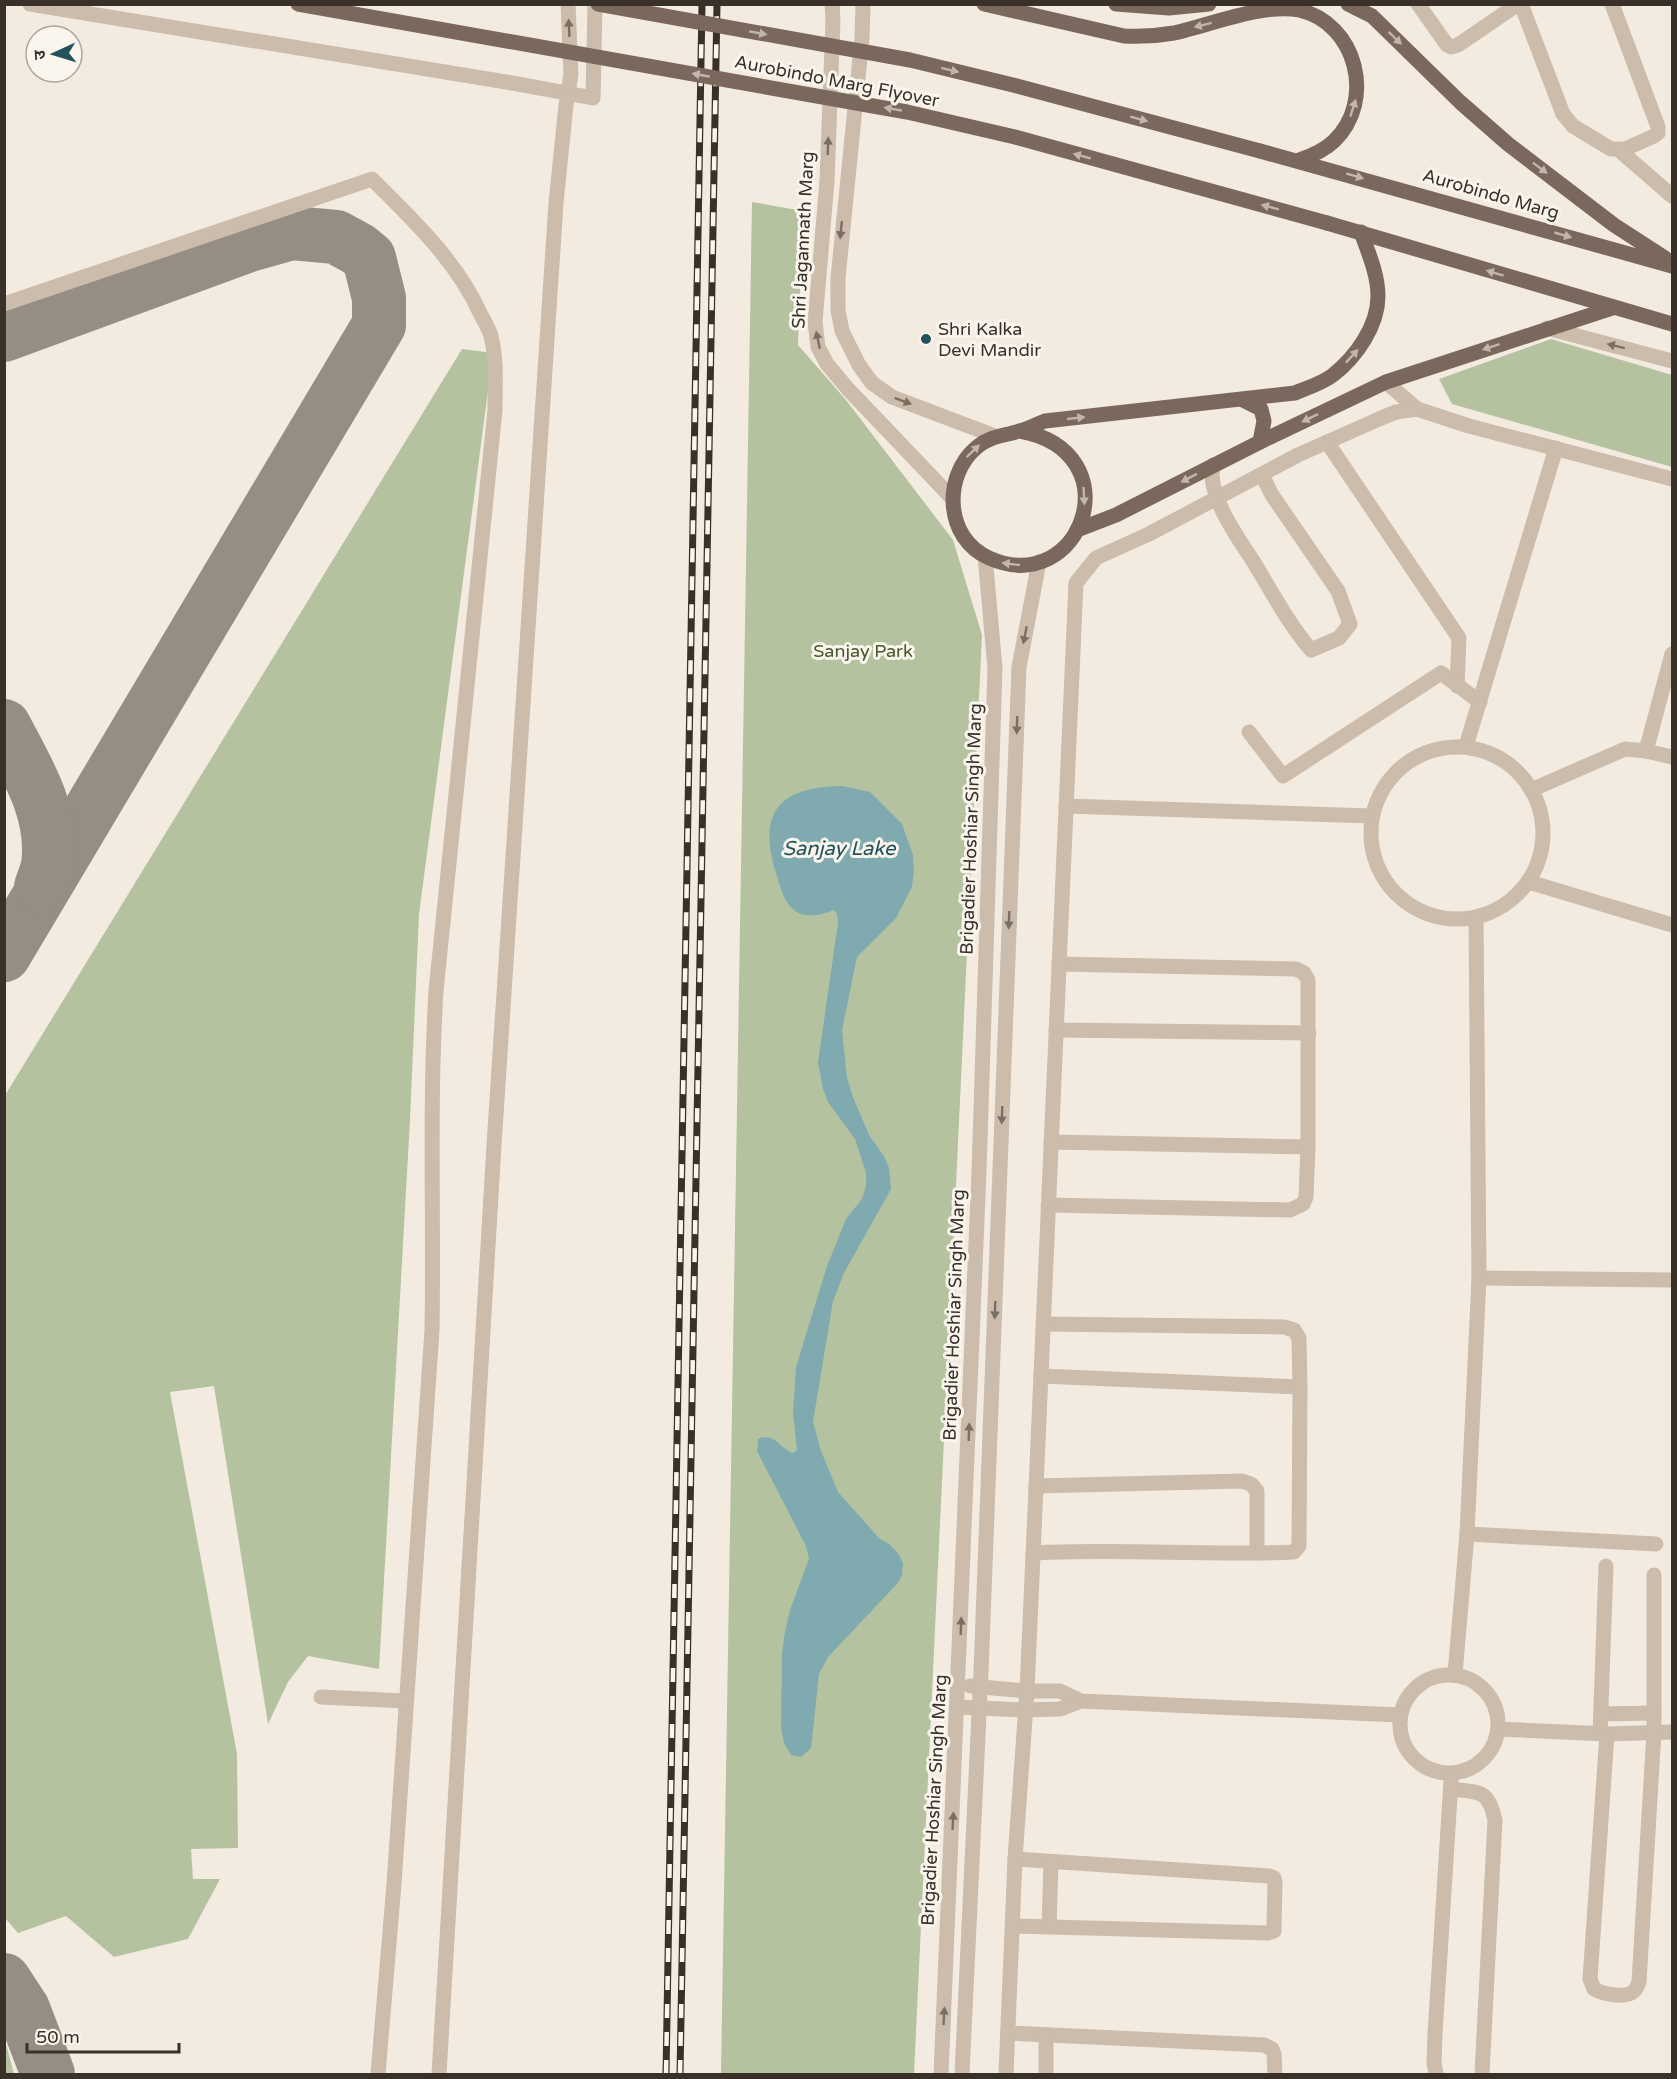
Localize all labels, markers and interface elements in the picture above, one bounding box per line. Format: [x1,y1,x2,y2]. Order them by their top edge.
one-way arrow [564,18,573,37]
one-way arrow [1194,21,1213,31]
north arrow [24,24,84,84]
one-way arrow [749,29,768,38]
one-way arrow [1387,31,1401,45]
text: उ [30,49,50,60]
street label: Aurobindo Marg Flyover [733,50,941,112]
one-way arrow [941,66,960,75]
one-way arrow [691,71,710,80]
one-way arrow [1349,99,1358,117]
one-way arrow [883,104,902,113]
one-way arrow [1130,115,1148,124]
one-way arrow [824,137,833,156]
street label: Shri Jagannath Marg [787,151,819,329]
one-way arrow [1073,151,1091,160]
one-way arrow [1532,162,1548,175]
street label: Aurobindo Marg [1420,164,1562,224]
one-way arrow [1346,172,1364,181]
one-way arrow [1261,202,1279,211]
one-way arrow [836,220,846,239]
one-way arrow [1554,231,1572,240]
one-way arrow [1486,268,1504,277]
place label: Shri Kalka Devi Mandir [938,318,1041,361]
one-way arrow [813,330,822,349]
marker: Shri Kalka Devi Mandir [919,332,933,346]
one-way arrow [1607,341,1625,350]
one-way arrow [1482,342,1500,352]
one-way arrow [1345,348,1359,363]
one-way arrow [894,397,912,407]
one-way arrow [1067,413,1086,423]
one-way arrow [1302,413,1319,422]
one-way arrow [965,445,979,459]
one-way arrow [1181,473,1198,482]
one-way arrow [1080,486,1089,505]
one-way arrow [1001,559,1020,569]
one-way arrow [1020,626,1029,645]
park label: Sanjay Park [813,640,913,662]
street label: Brigadier Hoshiar Singh Marg [956,703,986,955]
one-way arrow [1012,716,1022,735]
water label: Sanjay Lake [783,837,897,861]
one-way arrow [1005,911,1014,930]
one-way arrow [997,1106,1007,1125]
street label: Brigadier Hoshiar Singh Marg [939,1189,969,1441]
one-way arrow [990,1301,999,1320]
one-way arrow [964,1422,973,1441]
one-way arrow [957,1617,966,1636]
street label: Brigadier Hoshiar Singh Marg [916,1674,952,1926]
one-way arrow [948,1812,957,1831]
one-way arrow [940,2007,949,2026]
scale bar [27,2016,178,2054]
text: 50 m [36,2026,80,2048]

